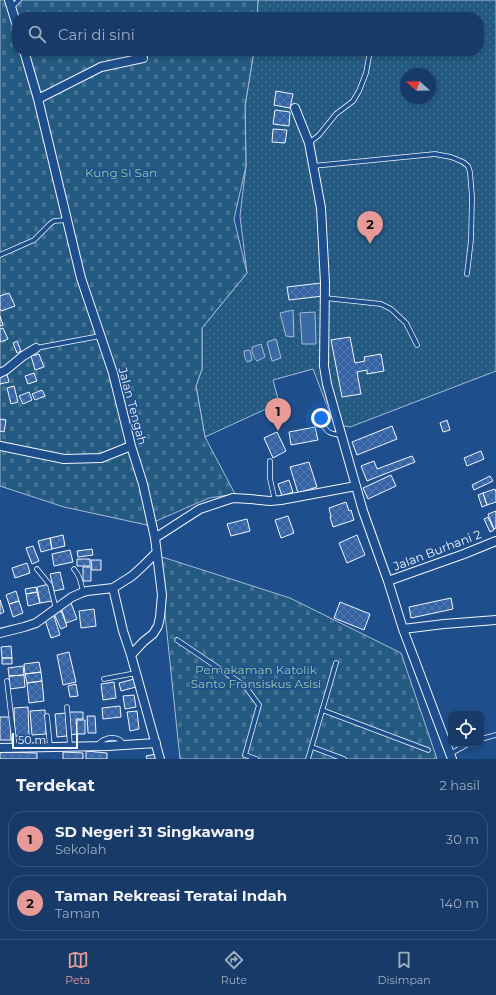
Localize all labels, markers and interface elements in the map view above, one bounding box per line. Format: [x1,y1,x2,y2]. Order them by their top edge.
search box [12,12,484,56]
icon: search [26,23,48,45]
text: Cari di sini [58,25,135,44]
north arrow [400,68,436,104]
park label: Kung Si San [85,165,157,180]
pin: 2 [357,211,383,244]
street label: Jalan Tengah [115,365,151,446]
pin: 1 [265,398,291,431]
your location [311,408,331,428]
street label: Jalan Burhani 2 [390,526,483,574]
park label: Pemakaman Katolik Santo Fransiskus Asisi [191,662,321,691]
map controls [448,711,484,747]
button: locate [448,711,484,747]
scale bar [12,731,78,750]
text: 50 m [18,733,46,747]
text: Terdekat [16,775,95,795]
text: 2 hasil [439,777,480,793]
text: SD Negeri 31 Singkawang [55,822,255,841]
text: 1 [27,831,33,847]
text: 30 m [446,831,479,847]
text: Sekolah [55,841,106,857]
text: Taman Rekreasi Teratai Indah [55,886,287,905]
text: 2 [26,895,34,911]
text: 140 m [440,895,479,911]
text: Taman [55,905,100,921]
tab: Peta [65,949,90,987]
tab: Rute [221,949,247,987]
tab: Disimpan [377,949,431,987]

